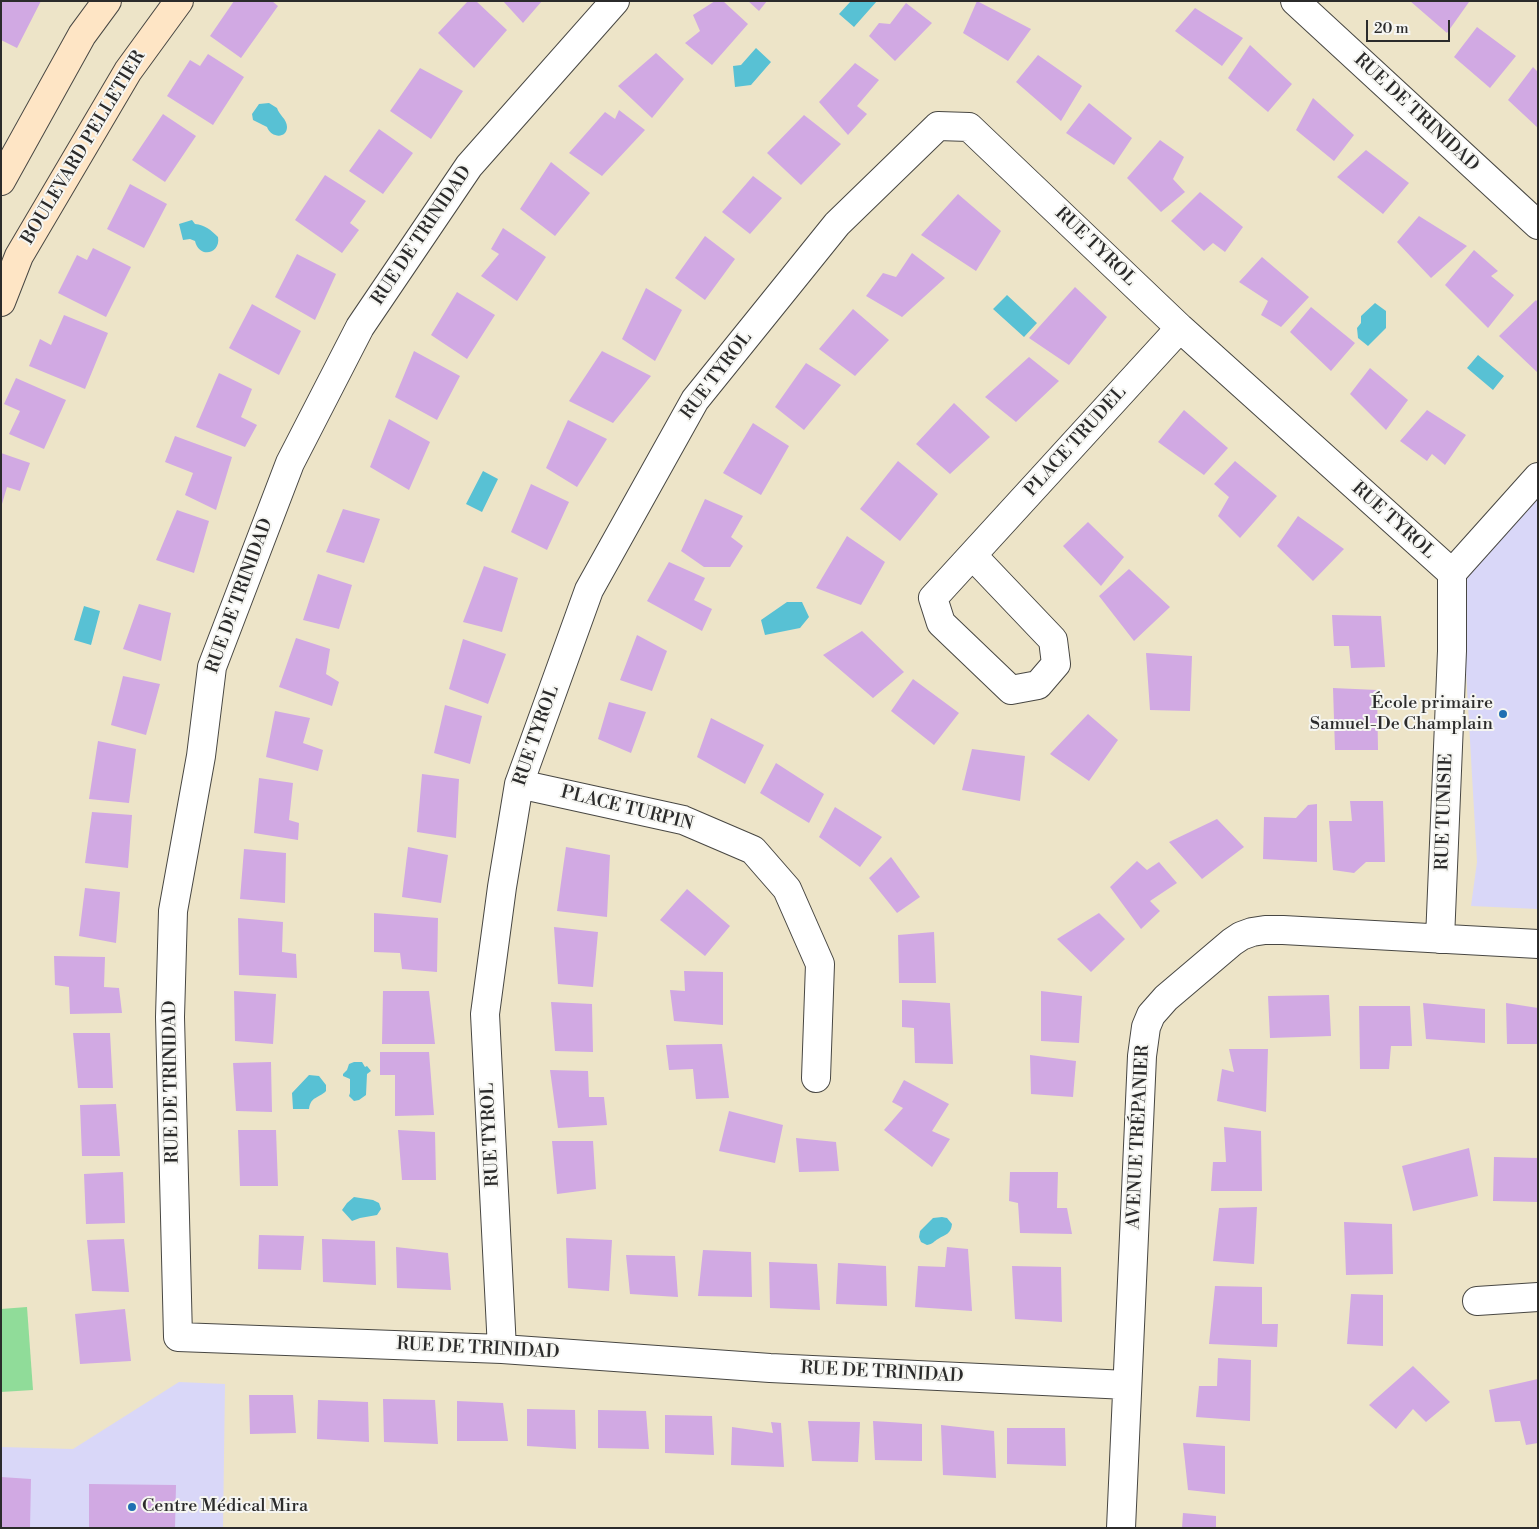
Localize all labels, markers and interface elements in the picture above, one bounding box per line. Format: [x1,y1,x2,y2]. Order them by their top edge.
scale bar [1369,10,1453,42]
text: 20 m [1374,19,1409,38]
street label: BOULEVARD PELLETIER [18,47,150,249]
street label: RUE DE TRINIDAD [1349,49,1483,177]
street label: RUE DE TRINIDAD [367,162,477,310]
street label: RUE TYROL [1050,203,1140,291]
street label: RUE TYROL [677,328,757,424]
street label: PLACE TRUDEL [1021,382,1131,502]
street label: RUE TYROL [1347,478,1439,564]
street label: RUE DE TRINIDAD [202,516,278,676]
street label: RUE TYROL [510,683,564,789]
place label: École primaire Samuel-De Champlain [1310,693,1493,736]
marker: École primaire Samuel-De Champlain [1497,708,1509,720]
street label: RUE TUNISIE [1432,753,1458,871]
street label: PLACE TURPIN [559,782,695,836]
street label: RUE DE TRINIDAD [160,1000,184,1164]
street label: AVENUE TRÉPANIER [1123,1045,1155,1229]
street label: RUE TYROL [477,1082,505,1188]
street label: RUE DE TRINIDAD [396,1334,560,1364]
street label: RUE DE TRINIDAD [800,1358,964,1388]
place label: Centre Médical Mira [142,1496,308,1518]
marker: Centre Médical Mira [126,1501,138,1513]

